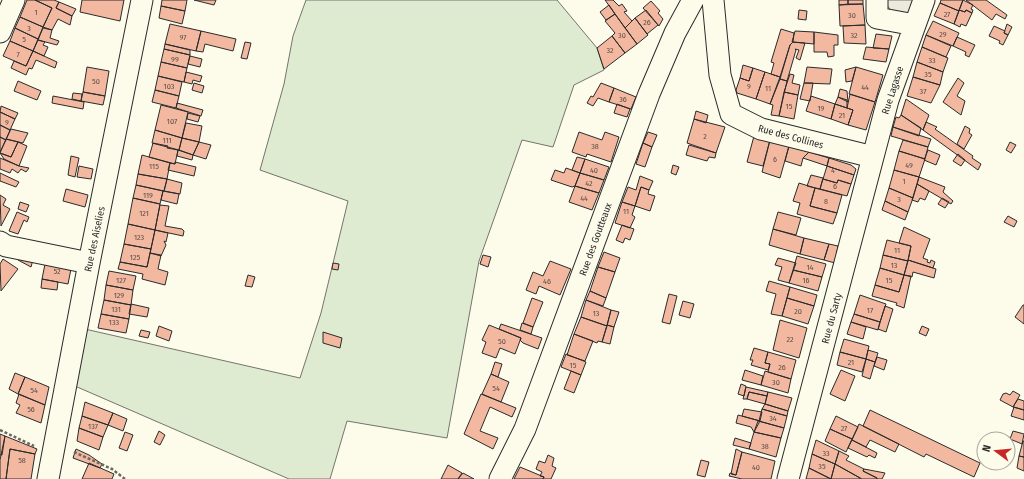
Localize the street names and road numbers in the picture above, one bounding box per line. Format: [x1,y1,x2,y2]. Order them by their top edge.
street label: Rue Lagasse [880,65,906,116]
street label: Rue des Collines [757,122,825,151]
street label: Rue des Goutteaux [577,201,615,278]
street label: Rue des Aiselies [82,206,108,273]
street label: Rue du Sarty [819,291,845,345]

